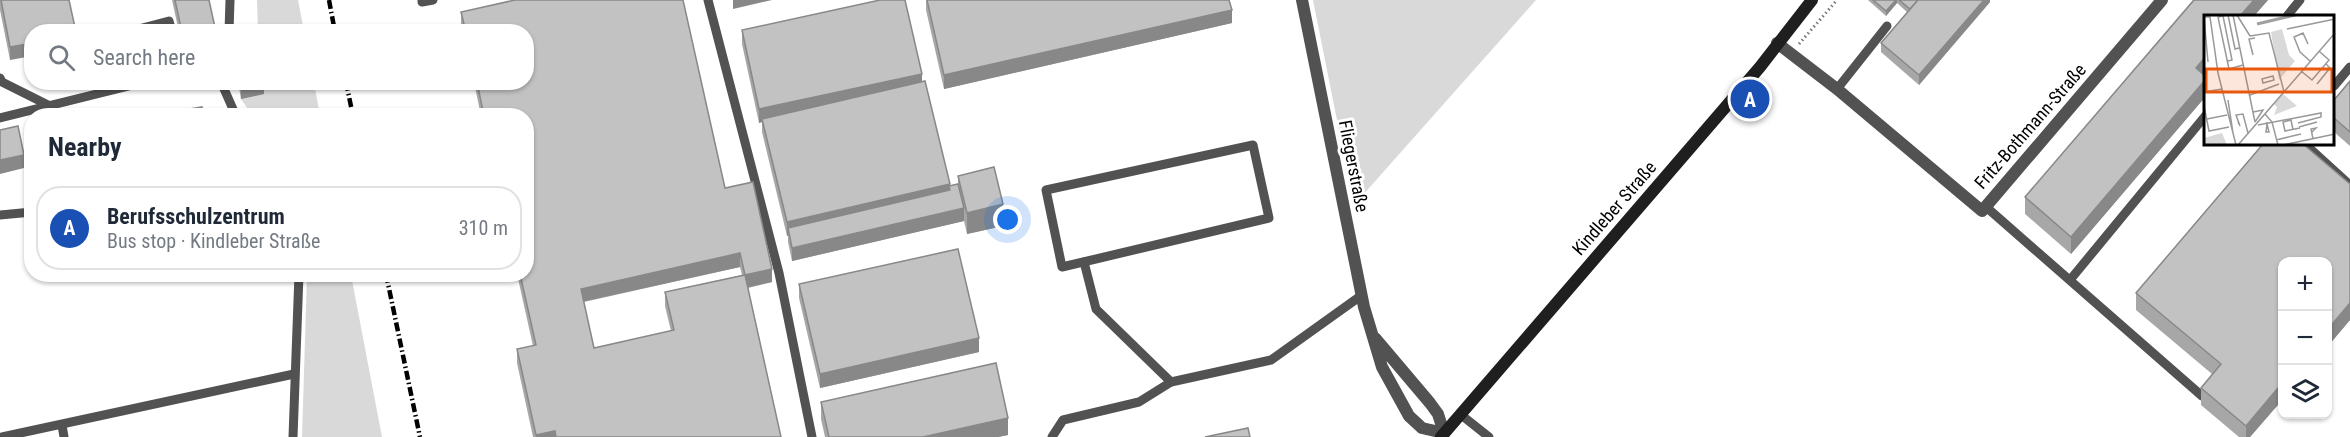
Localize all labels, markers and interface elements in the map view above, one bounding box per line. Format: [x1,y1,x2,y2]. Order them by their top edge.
inset map [2204,15,2335,146]
search box [24,24,534,90]
icon: search [45,41,78,74]
text: Search here [93,45,195,70]
street label: Fritz-Bothmann-Straße [1970,59,2090,193]
pin: A [1730,76,1770,122]
street label: Fliegerstraße [1335,118,1373,214]
text: Nearby [48,132,122,162]
street label: Kindleber Straße [1568,157,1660,259]
text: Berufsschulzentrum [107,204,285,229]
your location [993,205,1022,234]
text: A [64,216,75,240]
text: 310 m [459,216,508,240]
text: Bus stop · Kindleber Straße [107,229,320,253]
map controls [2278,257,2332,419]
button: + [2278,257,2332,311]
button: − [2278,311,2332,365]
button: layers [2278,365,2332,419]

